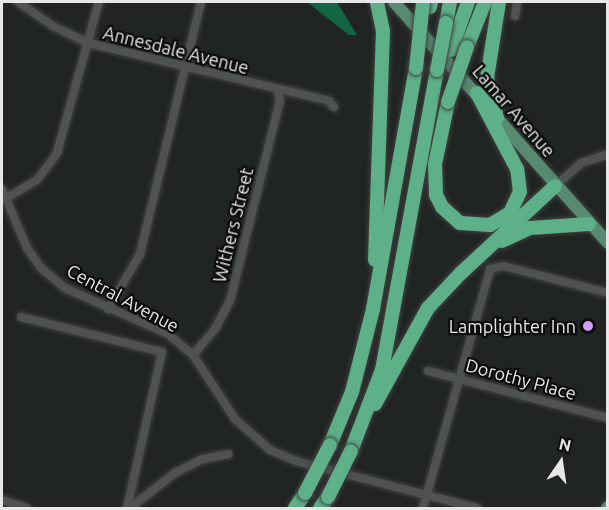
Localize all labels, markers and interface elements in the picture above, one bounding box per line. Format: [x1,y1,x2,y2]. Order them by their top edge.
street label: Annesdale Avenue [101,21,251,79]
street label: Lamar Avenue [468,61,560,161]
street label: Withers Street [208,165,258,285]
street label: Central Avenue [63,259,183,337]
place label: Lamplighter Inn [449,315,576,337]
marker: Lamplighter Inn [581,319,595,333]
street label: Dorothy Place [463,354,579,404]
north arrow [531,432,591,492]
text: N [557,434,573,455]

